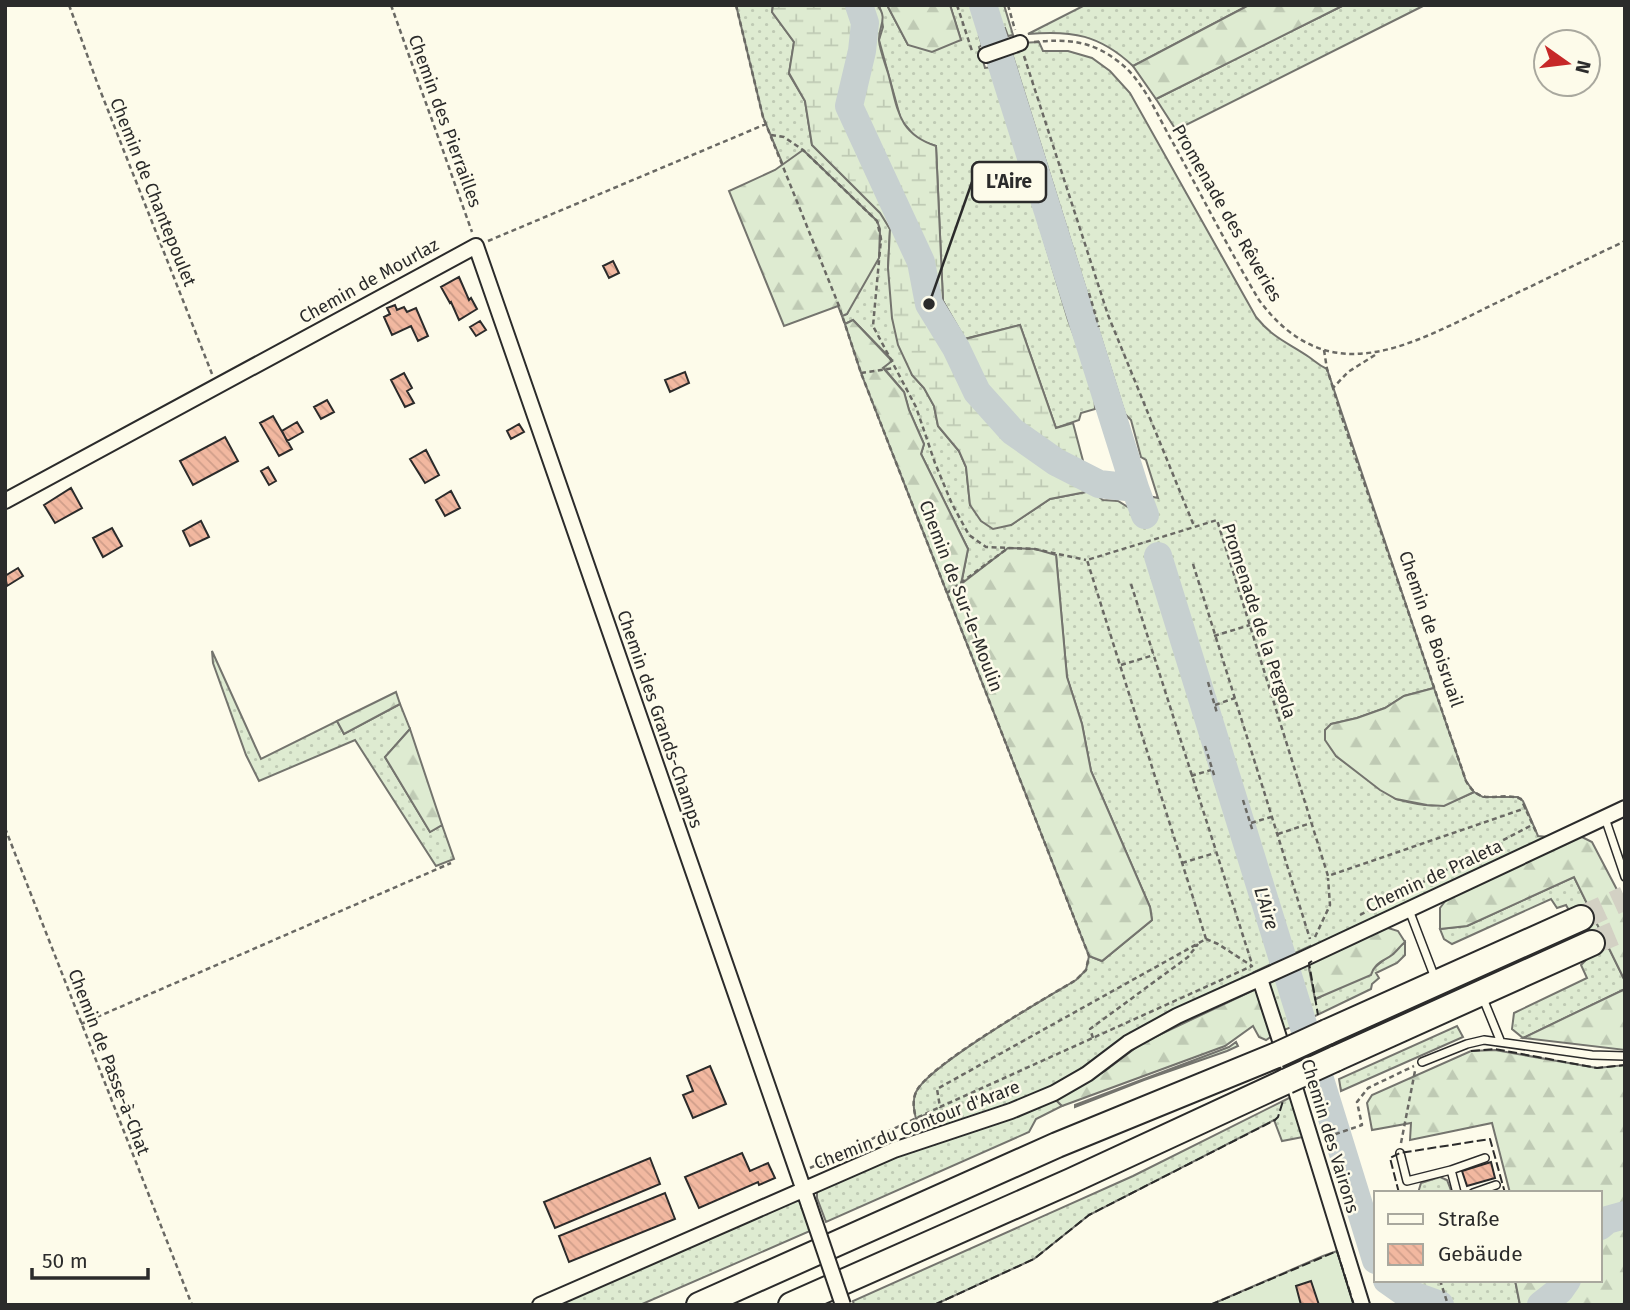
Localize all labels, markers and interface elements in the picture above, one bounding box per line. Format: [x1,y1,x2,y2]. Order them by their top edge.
north arrow [1532,28,1602,98]
street label: Chemin des Pierrailles [404,32,486,210]
text: N [1570,58,1596,76]
street label: Chemin de Chantepoulet [105,95,201,290]
street label: Promenade des Rêveries [1167,121,1287,305]
callout: L'Aire [972,162,1046,202]
text: L'Aire [986,170,1032,193]
street label: Chemin de Mourlaz [295,233,443,328]
street label: Chemin de Sur-le-Moulin [914,497,1008,695]
street label: Promenade de la Pergola [1217,521,1301,721]
street label: Chemin de Boisruail [1394,548,1468,710]
street label: Chemin des Grands-Champs [612,607,708,831]
street label: Chemin de Praleta [1362,835,1506,917]
water label: L'Aire [1249,884,1284,932]
street label: Chemin de Passe-à-Chat [63,966,155,1159]
street label: Chemin des Vairons [1296,1056,1364,1216]
street label: Chemin du Contour d'Arare [811,1076,1023,1174]
legend [1374,1191,1602,1282]
text: Straße [1438,1206,1500,1232]
scale bar [32,1236,147,1280]
text: Gebäude [1438,1241,1523,1267]
text: 50 m [42,1248,88,1274]

